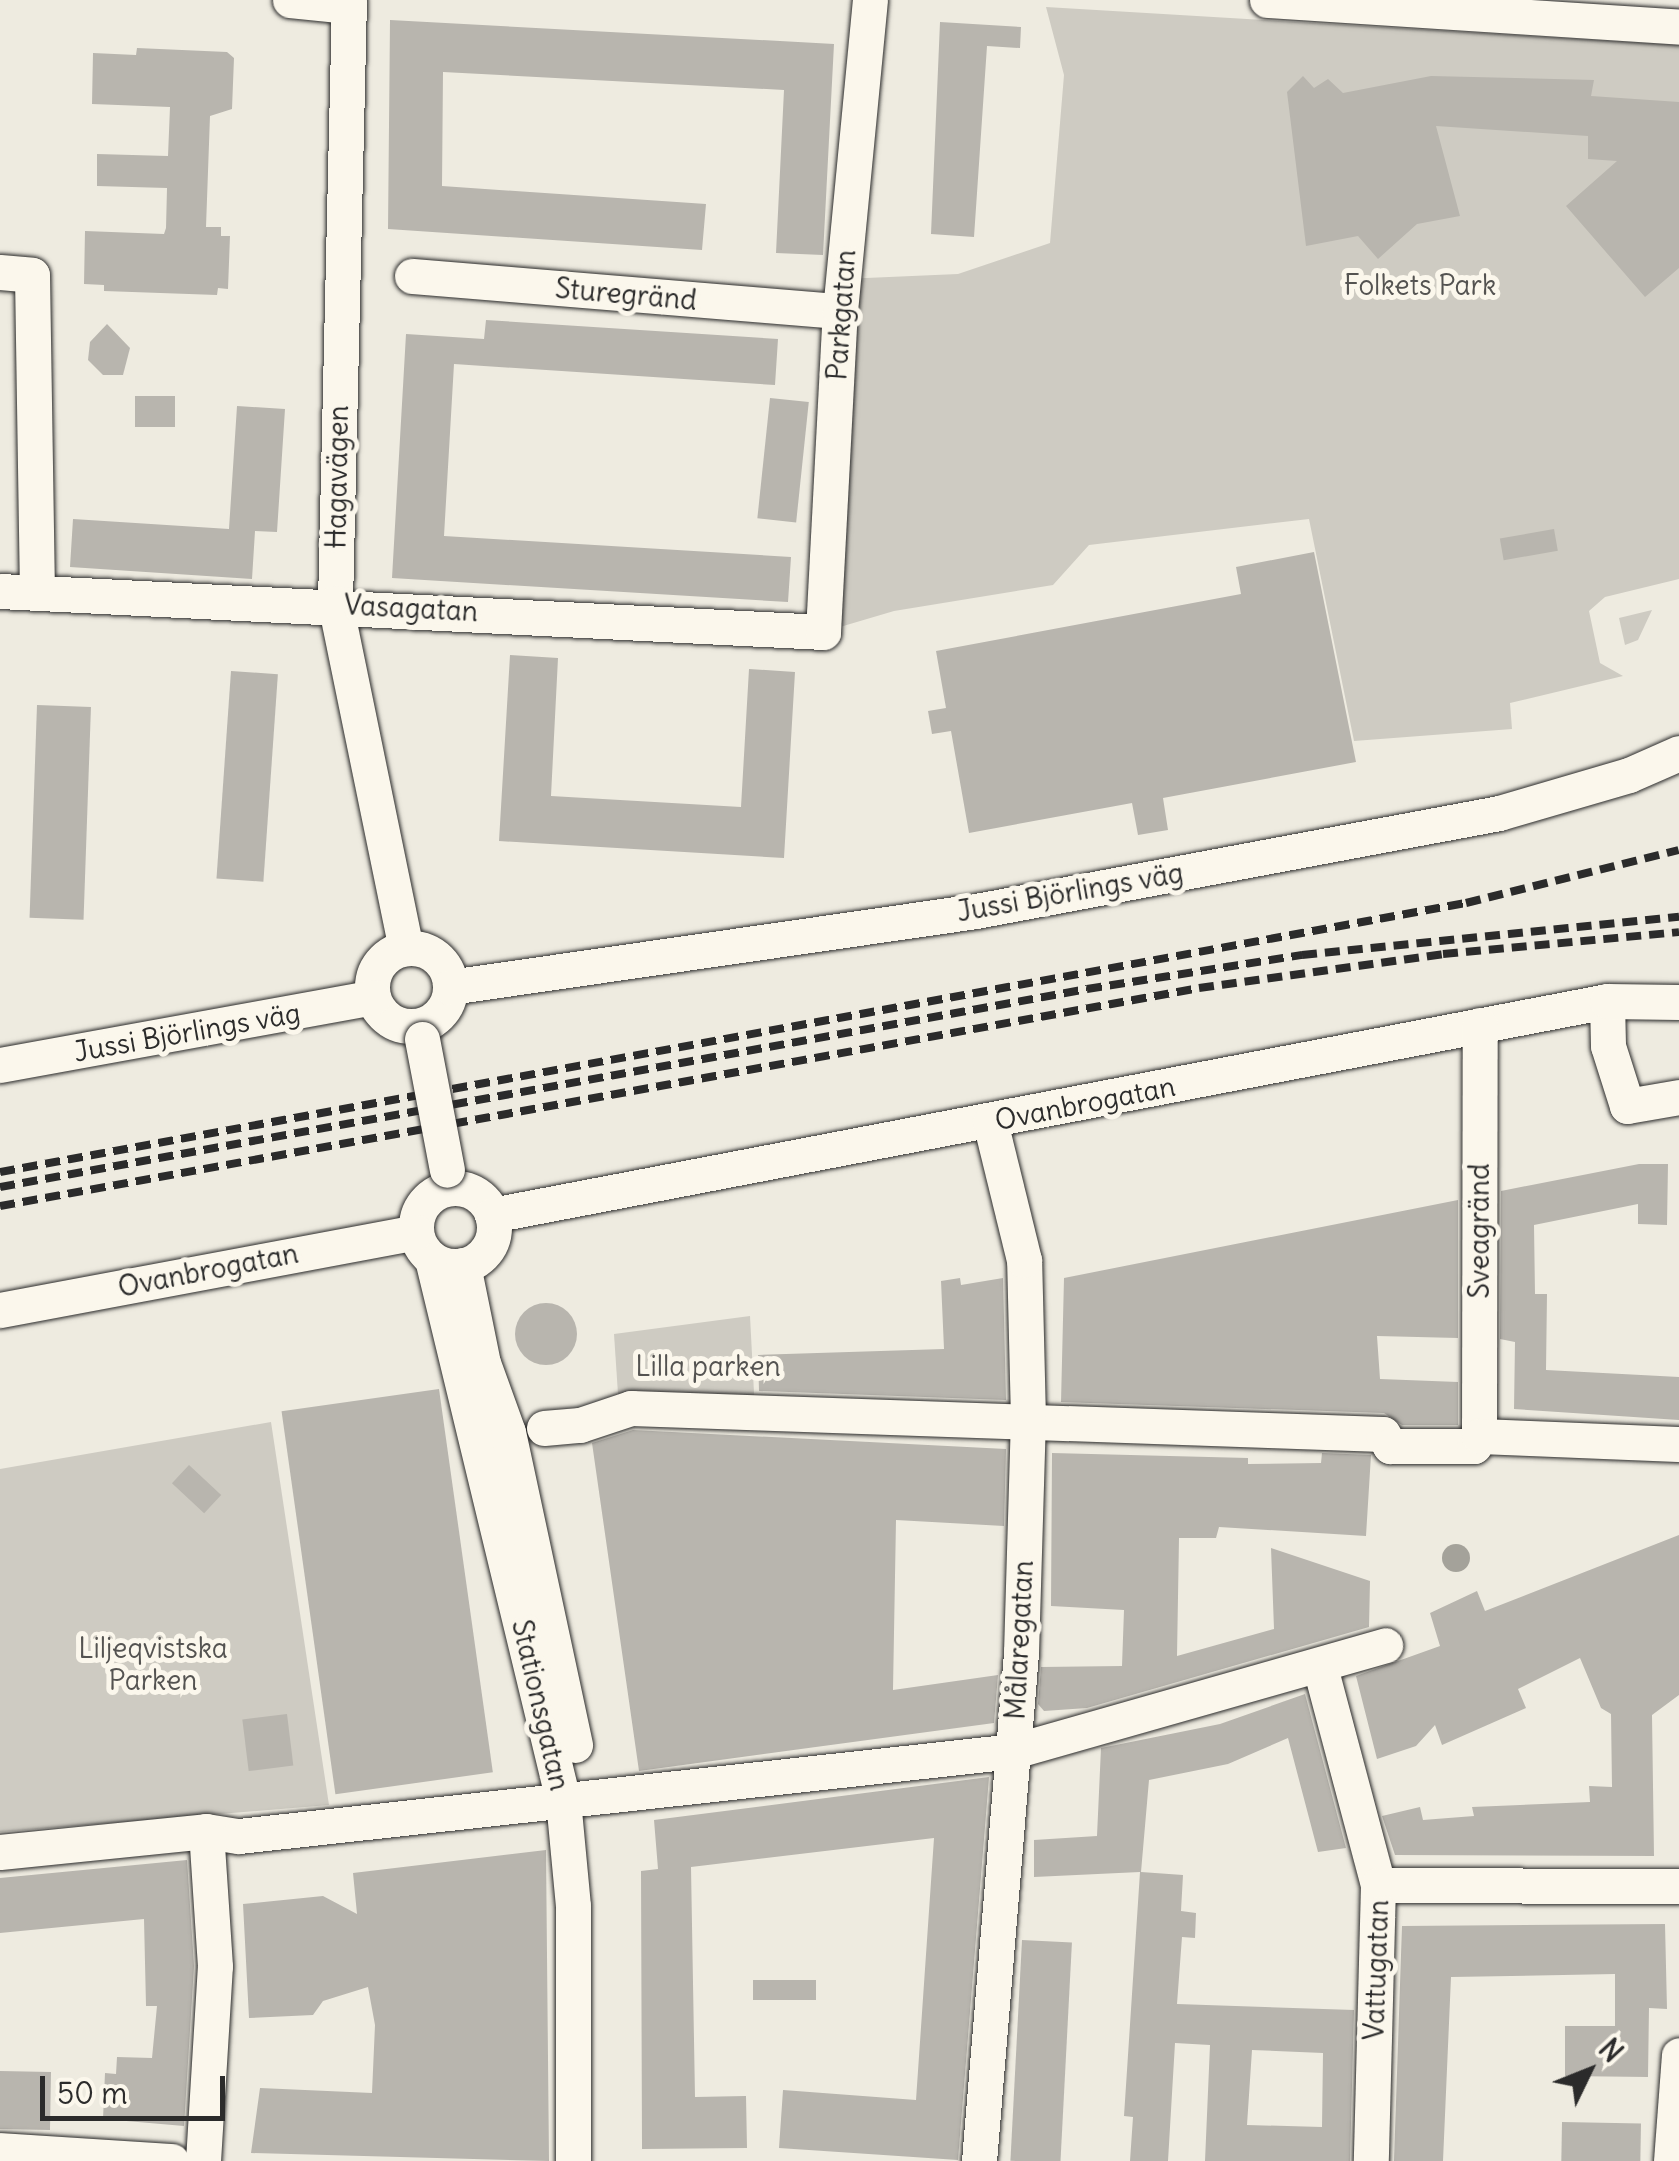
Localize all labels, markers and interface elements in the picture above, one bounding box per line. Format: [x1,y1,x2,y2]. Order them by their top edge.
street label: Parkgatan [820,249,862,381]
park label: Folkets Park [1344,268,1496,302]
street label: Sturegränd [554,271,698,317]
street label: Hagavägen [319,405,355,549]
street label: Vasagatan [343,588,479,628]
street label: Jussi Björlings väg [954,856,1186,928]
street label: Jussi Björlings väg [71,996,303,1068]
street label: Ovanbrogatan [992,1069,1178,1137]
street label: Sveagränd [1462,1163,1496,1299]
street label: Ovanbrogatan [115,1236,301,1304]
park label: Lilla parken [635,1349,781,1383]
street label: Målaregatan [998,1559,1040,1721]
street label: Stationsgatan [505,1616,577,1794]
park label: Liljeqvistska Parken [78,1631,228,1697]
street label: Vattugatan [1357,1899,1395,2041]
north arrow [1539,2021,1639,2121]
text: N [1591,2031,1631,2070]
scale bar [45,2056,230,2118]
text: 50 m [57,2074,127,2112]

